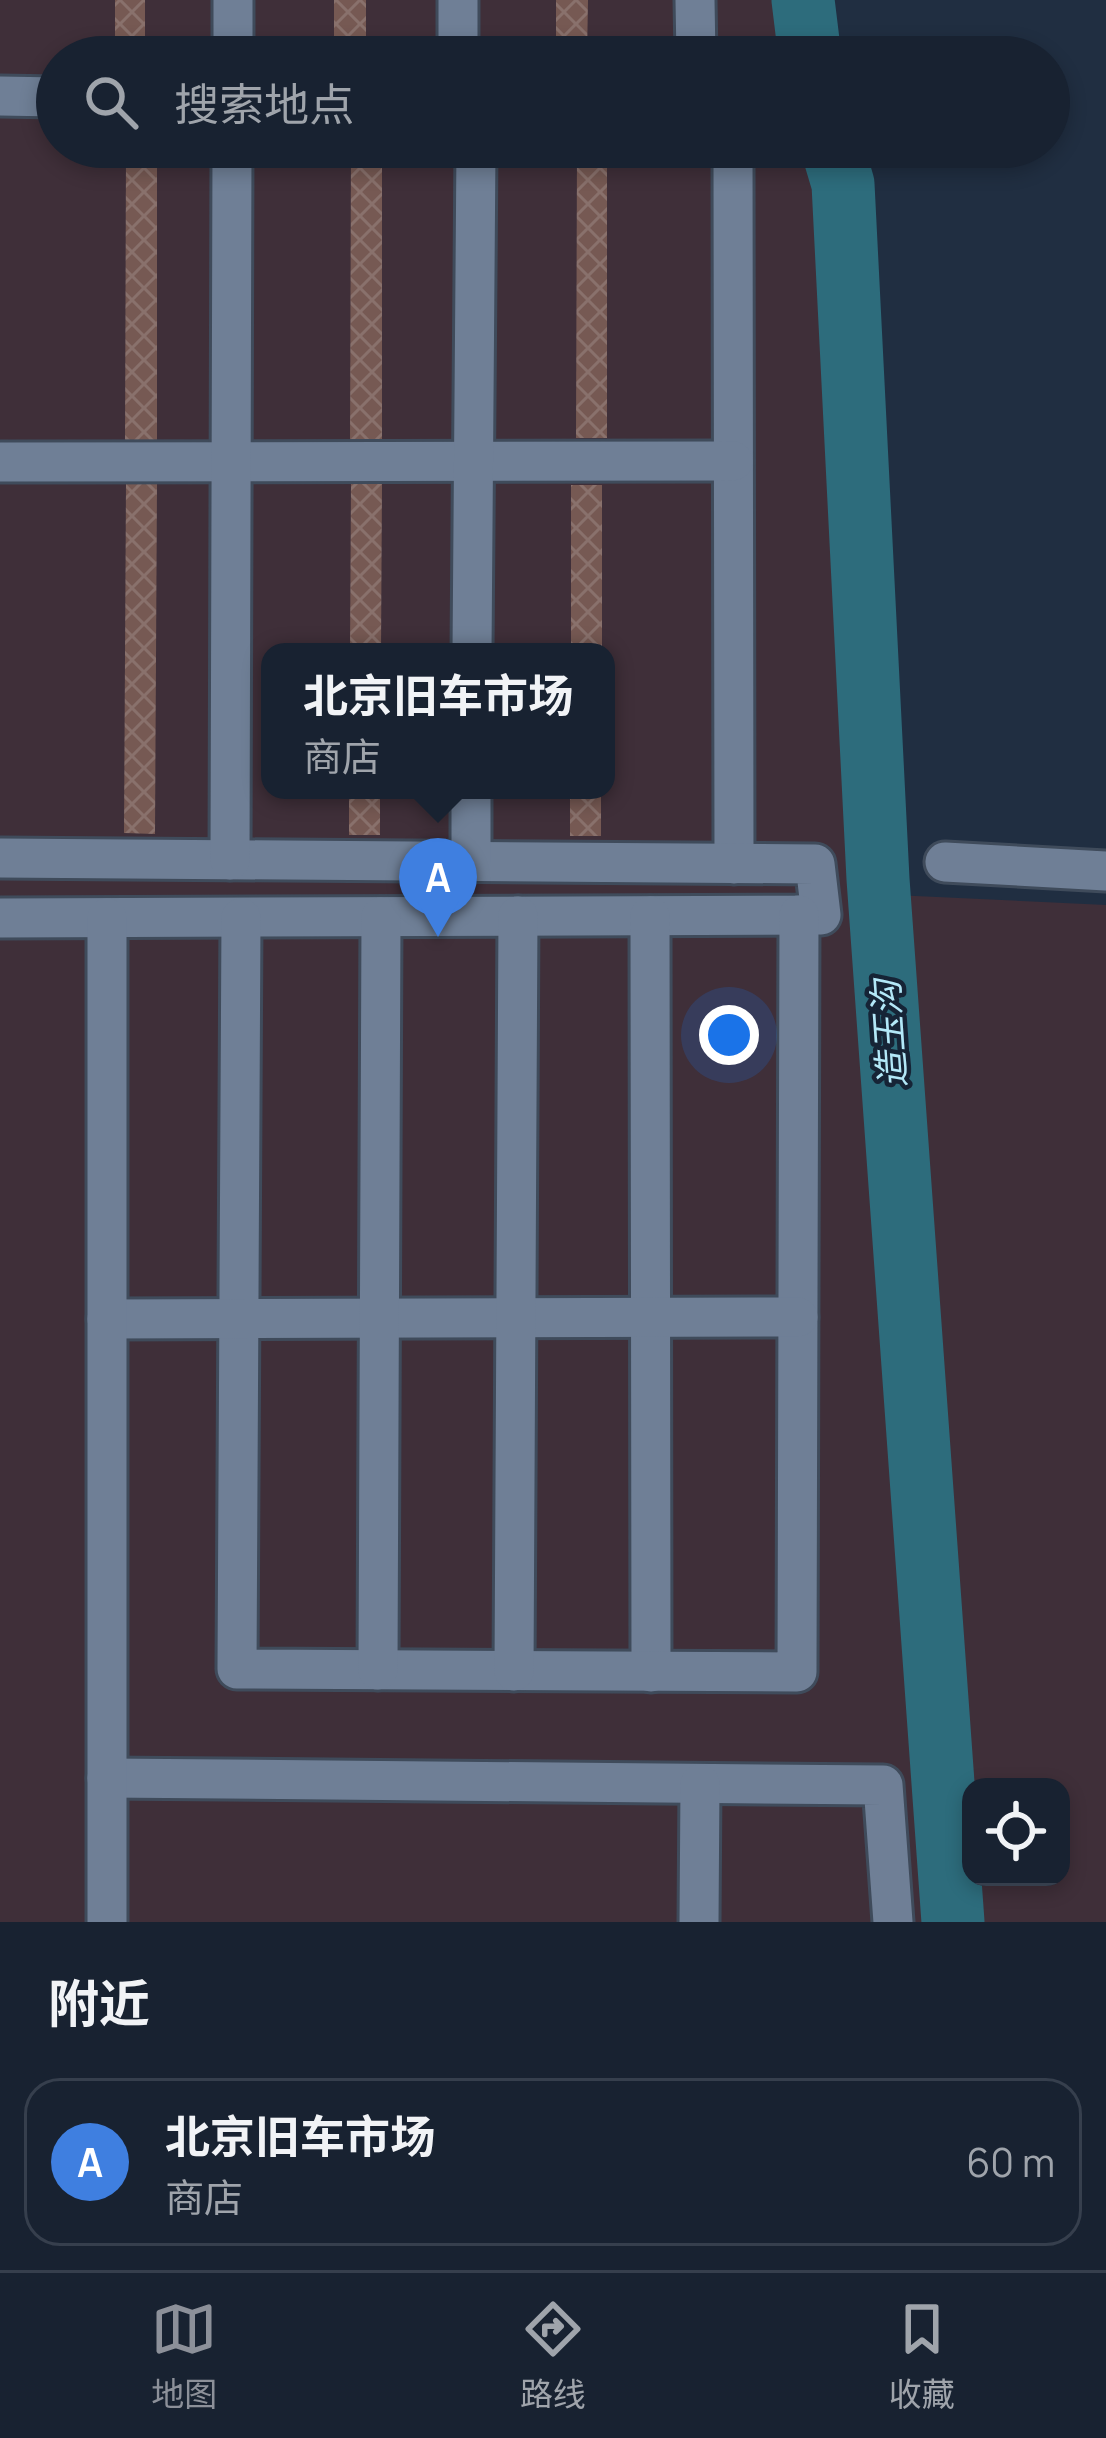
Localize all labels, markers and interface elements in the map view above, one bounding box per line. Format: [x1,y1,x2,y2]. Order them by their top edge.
search box [36,36,1070,168]
icon: search [78,69,144,135]
text: 搜索地点 [174,73,354,135]
popup [261,643,615,799]
text: 北京旧车市场 [303,664,573,726]
text: 商店 [303,729,381,783]
pin: A [399,838,477,937]
water label: 造玉沟 [860,974,917,1090]
your location [699,1005,759,1065]
map controls [962,1778,1070,1886]
button: locate [962,1778,1070,1886]
text: 附近 [48,1968,150,2037]
text: 北京旧车市场 [165,2105,435,2167]
text: A [77,2135,103,2189]
text: 60 m [966,2135,1055,2189]
text: 商店 [165,2170,243,2224]
tab: 地图 [151,2296,217,2416]
tab: 路线 [520,2296,586,2416]
tab: 收藏 [889,2296,955,2416]

